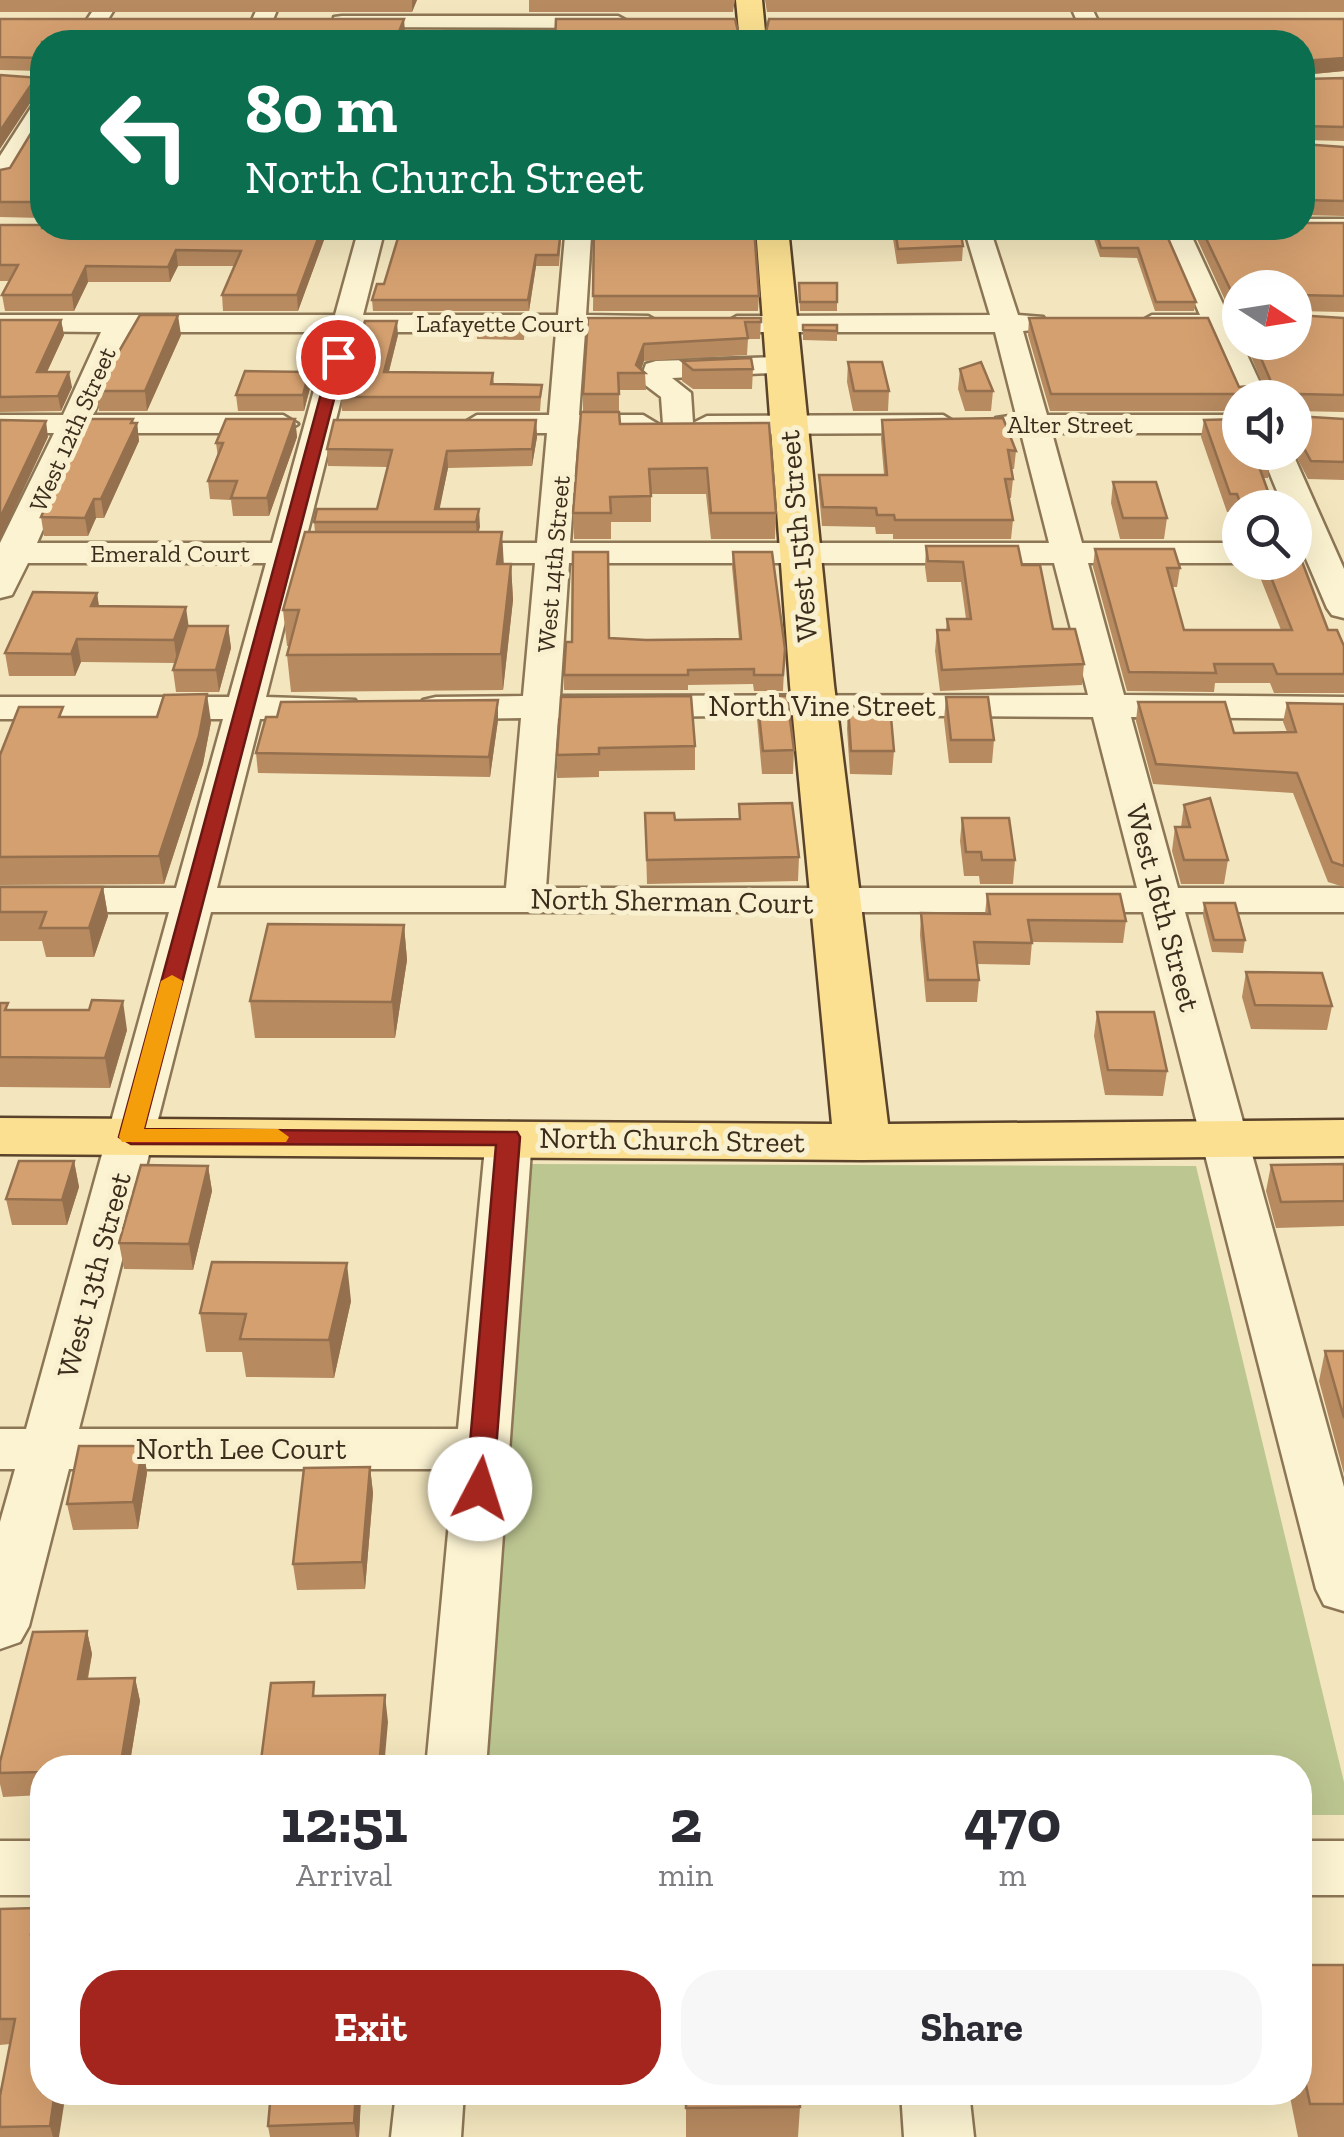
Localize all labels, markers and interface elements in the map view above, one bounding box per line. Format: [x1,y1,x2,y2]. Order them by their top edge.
text: 80 m [245,66,397,150]
icon: left [80,70,210,200]
text: North Church Street [245,151,644,205]
north arrow [1222,270,1312,360]
map controls [1222,270,1312,580]
street label: Lafayette Court [416,308,585,338]
pin [296,315,381,400]
icon: arrive [311,330,366,385]
street label: West 12th Street [22,341,122,516]
button: sound [1222,380,1312,470]
street label: Alter Street [1007,409,1133,439]
street label: West 15th Street [771,429,825,643]
street label: West 14th Street [530,474,576,654]
button: search [1222,490,1312,580]
street label: Emerald Court [90,538,250,568]
street label: North Vine Street [708,688,936,724]
street label: West 16th Street [1118,801,1208,1015]
street label: North Sherman Court [530,881,814,921]
street label: North Church Street [539,1120,805,1160]
street label: West 13th Street [49,1168,139,1382]
street label: North Lee Court [136,1431,346,1467]
position arrow [428,1437,532,1541]
text: 12:51 [281,1785,408,1857]
text: 2 [670,1785,702,1857]
text: 470 [964,1785,1061,1857]
text: Arrival [296,1856,392,1894]
text: min [658,1856,713,1894]
text: m [999,1856,1026,1894]
button: Exit [80,1970,661,2085]
button: Share [681,1970,1262,2085]

